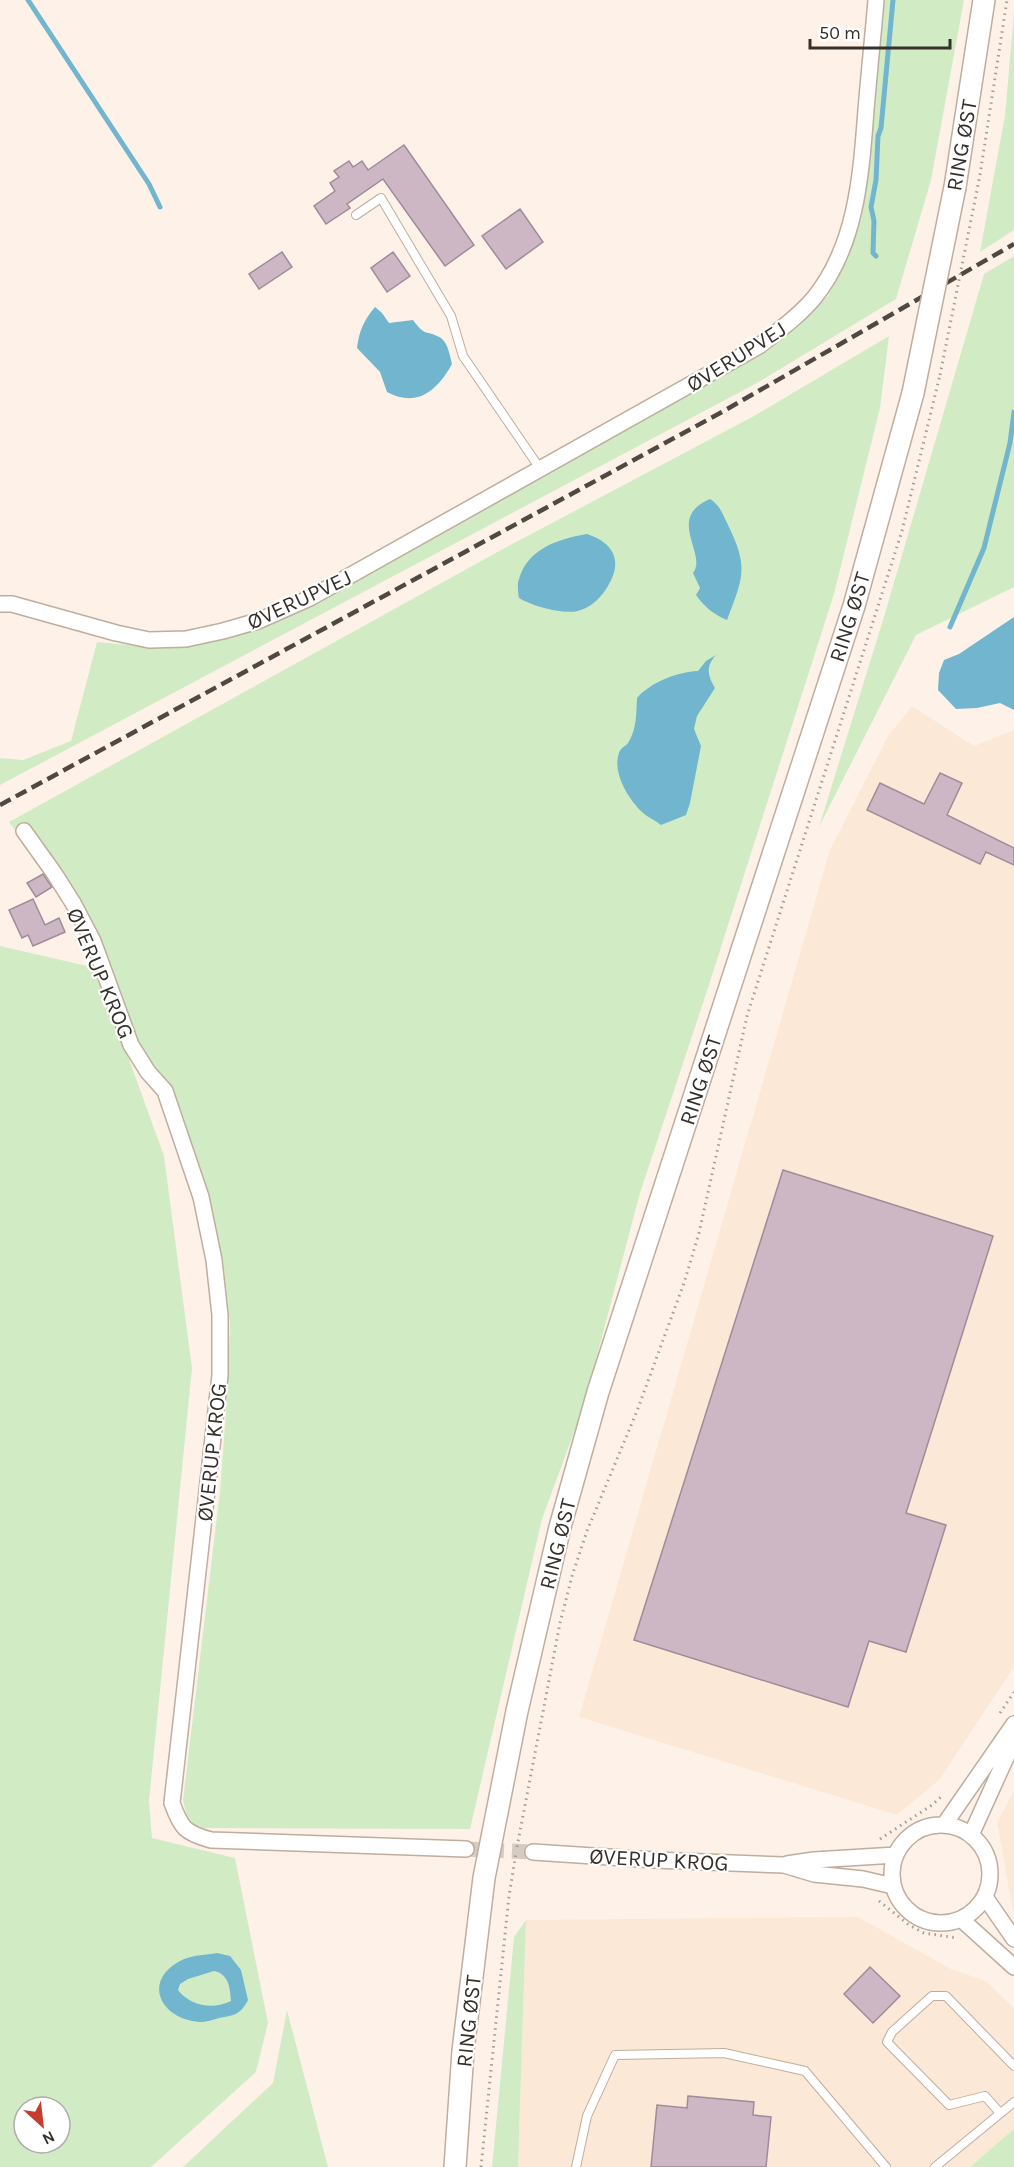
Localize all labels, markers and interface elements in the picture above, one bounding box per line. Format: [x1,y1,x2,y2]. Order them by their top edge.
scale bar [810,12,950,50]
text: 50 m [819,22,861,44]
street label: RING ØST [941,97,983,193]
street label: ØVERUPVEJ [682,316,791,398]
street label: ØVERUPVEJ [243,564,356,635]
street label: RING ØST [824,569,876,665]
street label: ØVERUP KROG [61,904,139,1043]
street label: RING ØST [674,1032,728,1128]
street label: ØVERUP KROG [192,1382,232,1523]
street label: RING ØST [534,1496,582,1592]
street label: ØVERUP KROG [589,1843,729,1877]
street label: RING ØST [451,1974,487,2069]
north arrow [12,2095,72,2155]
text: N [39,2127,58,2149]

